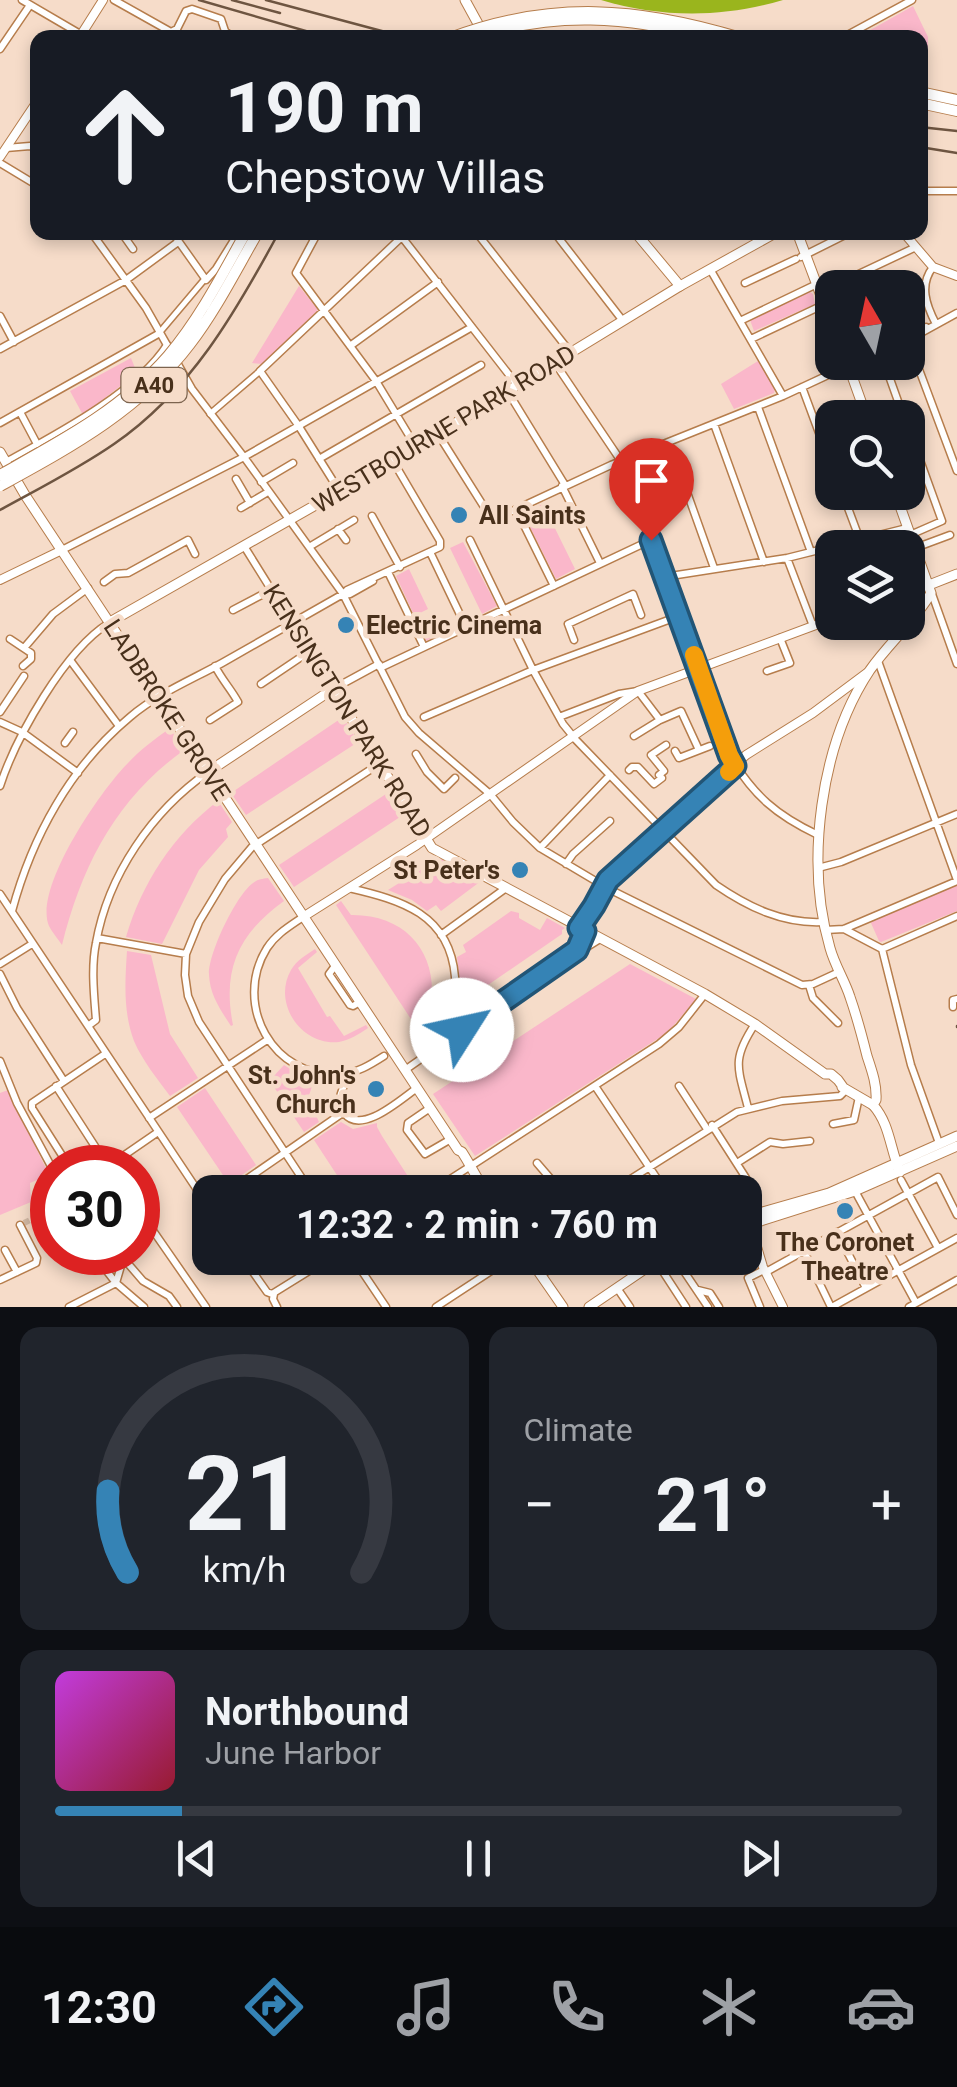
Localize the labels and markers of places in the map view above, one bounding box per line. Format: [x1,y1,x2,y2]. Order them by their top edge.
pin [609,438,694,541]
place label: All Saints [479,501,586,530]
marker: All Saints [448,504,470,526]
place label: Electric Cinema [366,611,542,640]
marker: Electric Cinema [335,614,357,636]
place label: St Peter's [393,856,500,885]
marker: St Peter's [509,859,531,881]
place label: St. John's Church [248,1061,356,1119]
marker: St. John's Church [365,1078,387,1100]
marker: The Coronet Theatre [834,1200,856,1222]
place label: The Coronet Theatre [776,1228,914,1286]

